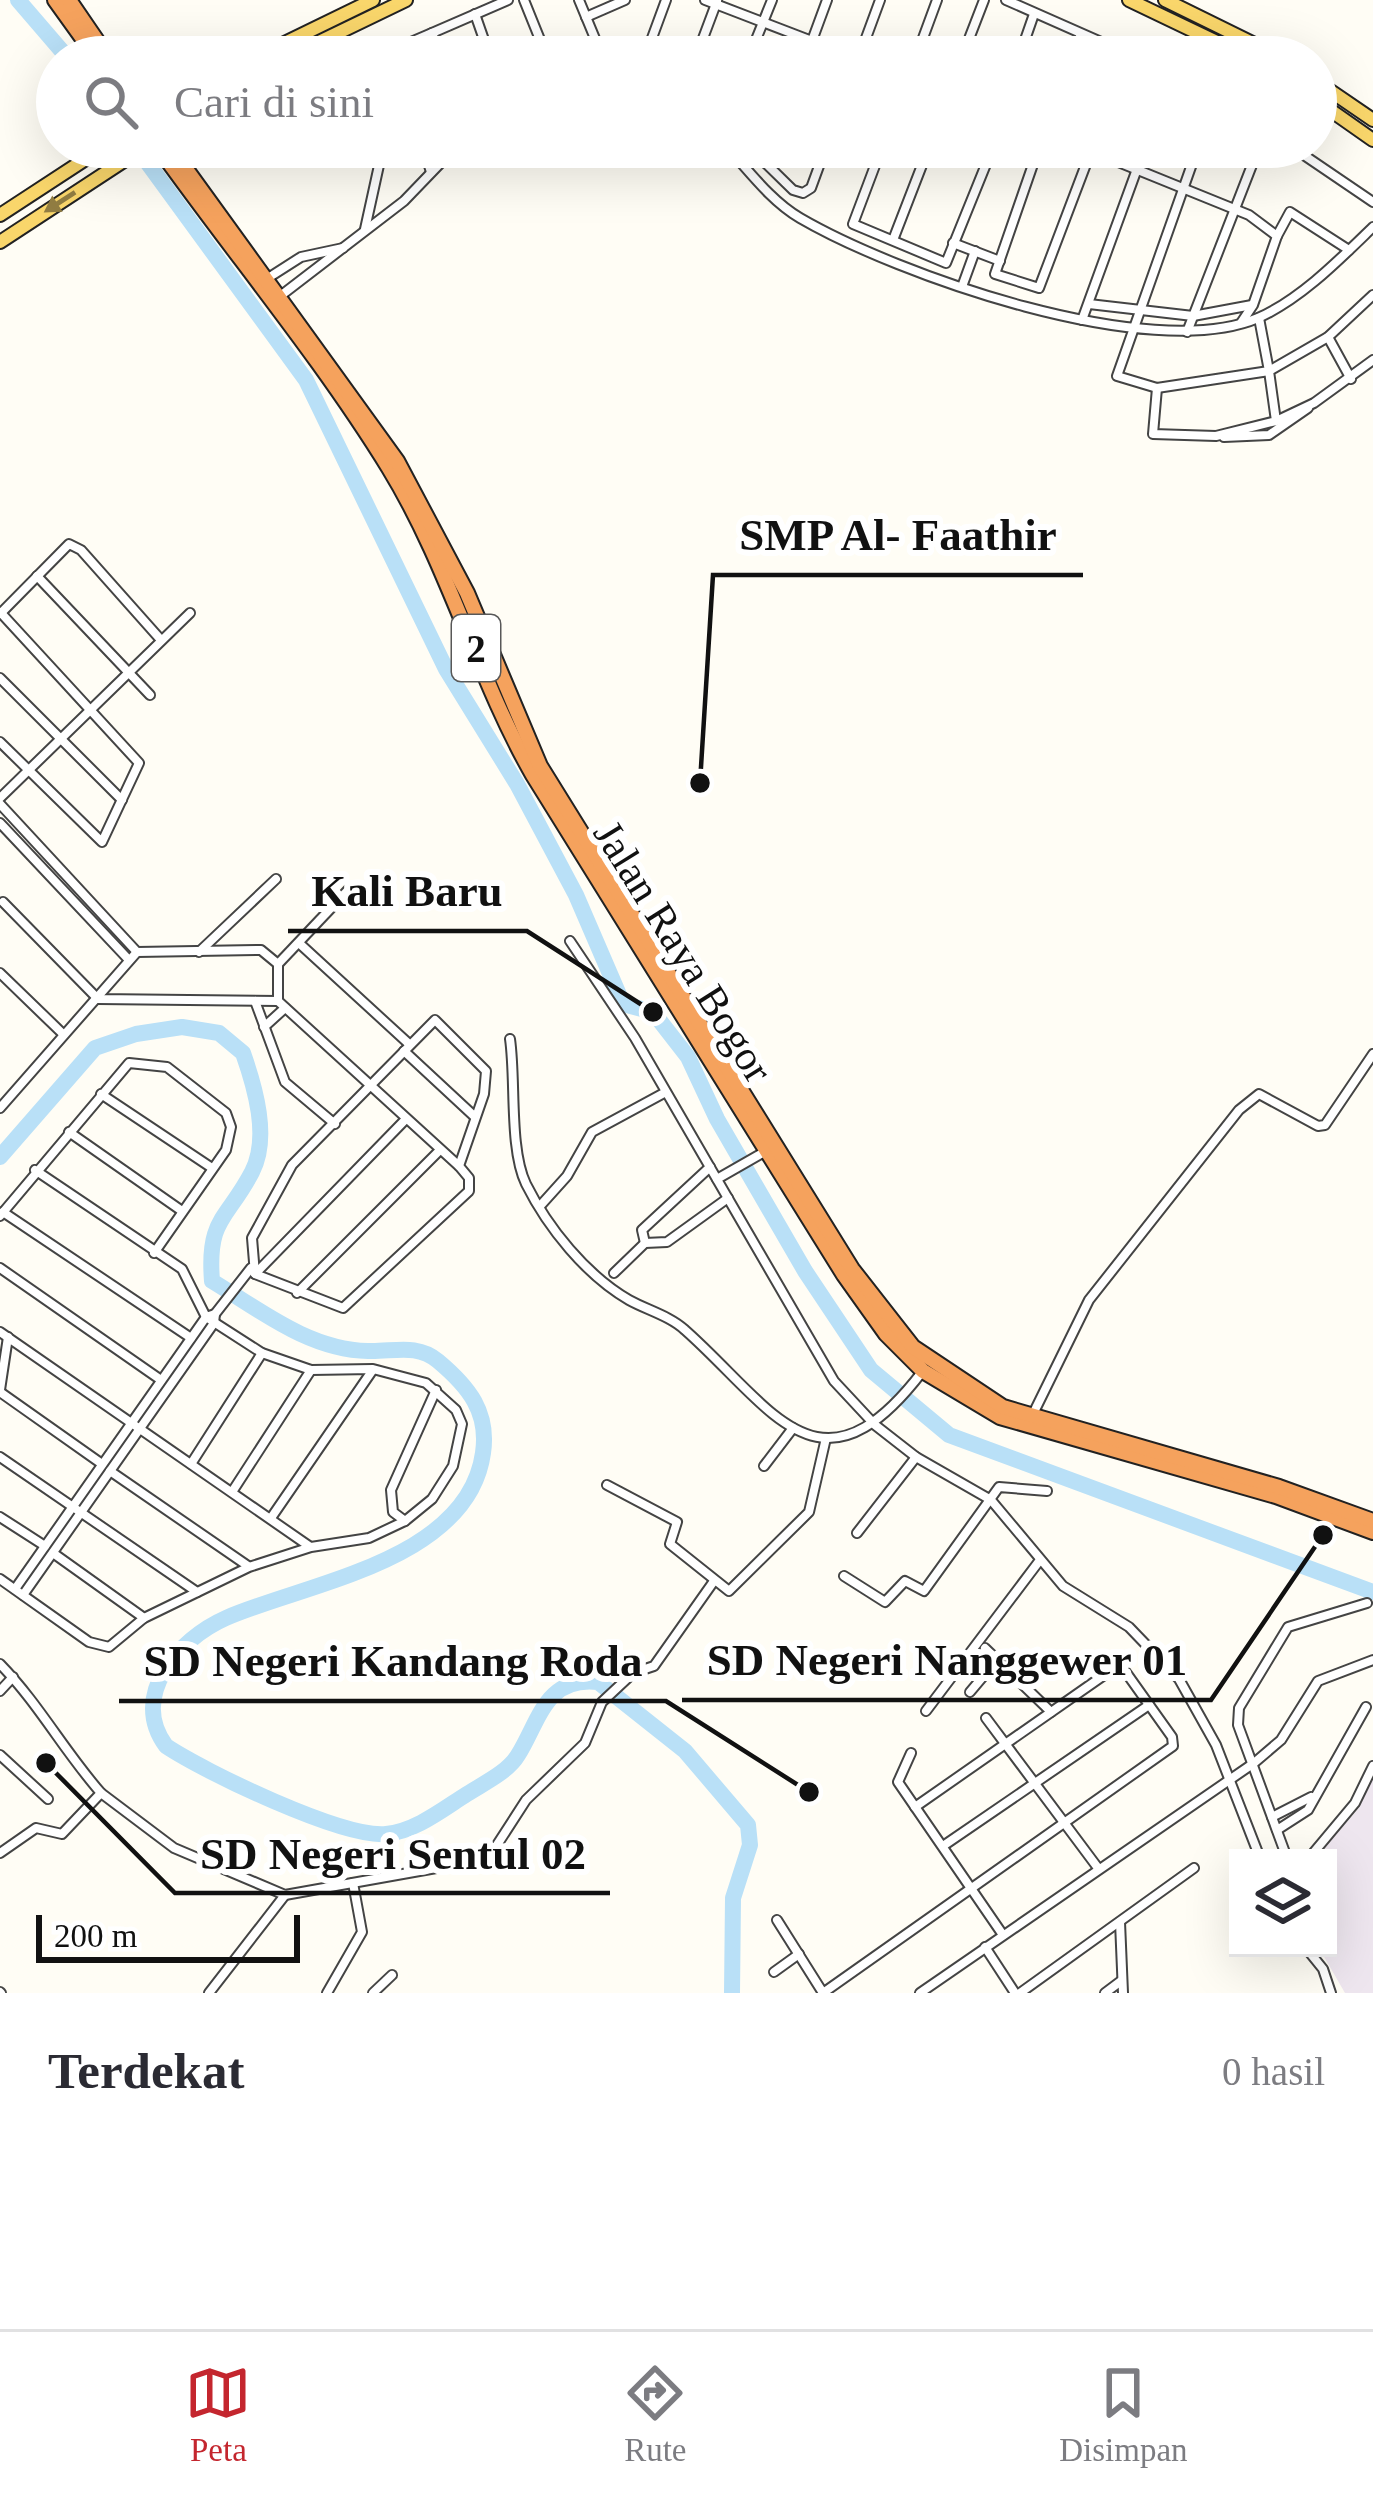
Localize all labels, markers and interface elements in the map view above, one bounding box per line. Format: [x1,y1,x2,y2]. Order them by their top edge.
search box [36,36,1337,168]
icon: search [78,69,144,135]
text: Cari di sini [174,77,374,127]
one-way arrow [44,191,77,213]
callout: SMP Al- Faathir [713,494,1083,575]
text: SMP Al- Faathir [739,510,1057,560]
road number: 2 [452,615,500,681]
street label: Jalan Raya Bogor [585,813,782,1090]
callout: Kali Baru [288,850,527,931]
text: Kali Baru [311,866,503,916]
callout: SD Negeri Nanggewer 01 [682,1619,1211,1700]
callout: SD Negeri Kandang Roda [119,1620,666,1701]
text: SD Negeri Nanggewer 01 [707,1635,1187,1685]
text: SD Negeri Kandang Roda [144,1636,642,1686]
callout: SD Negeri Sentul 02 [175,1812,610,1893]
text: SD Negeri Sentul 02 [200,1829,586,1879]
map controls [1229,1849,1337,1957]
button: layers [1229,1849,1337,1957]
scale bar [36,1909,300,1962]
text: 200 m [54,1918,137,1954]
text: Terdekat [48,2043,244,2099]
text: 0 hasil [1222,2050,1325,2093]
tab: Peta [185,2360,251,2469]
tab: Rute [622,2360,688,2469]
tab: Disimpan [1059,2360,1188,2469]

